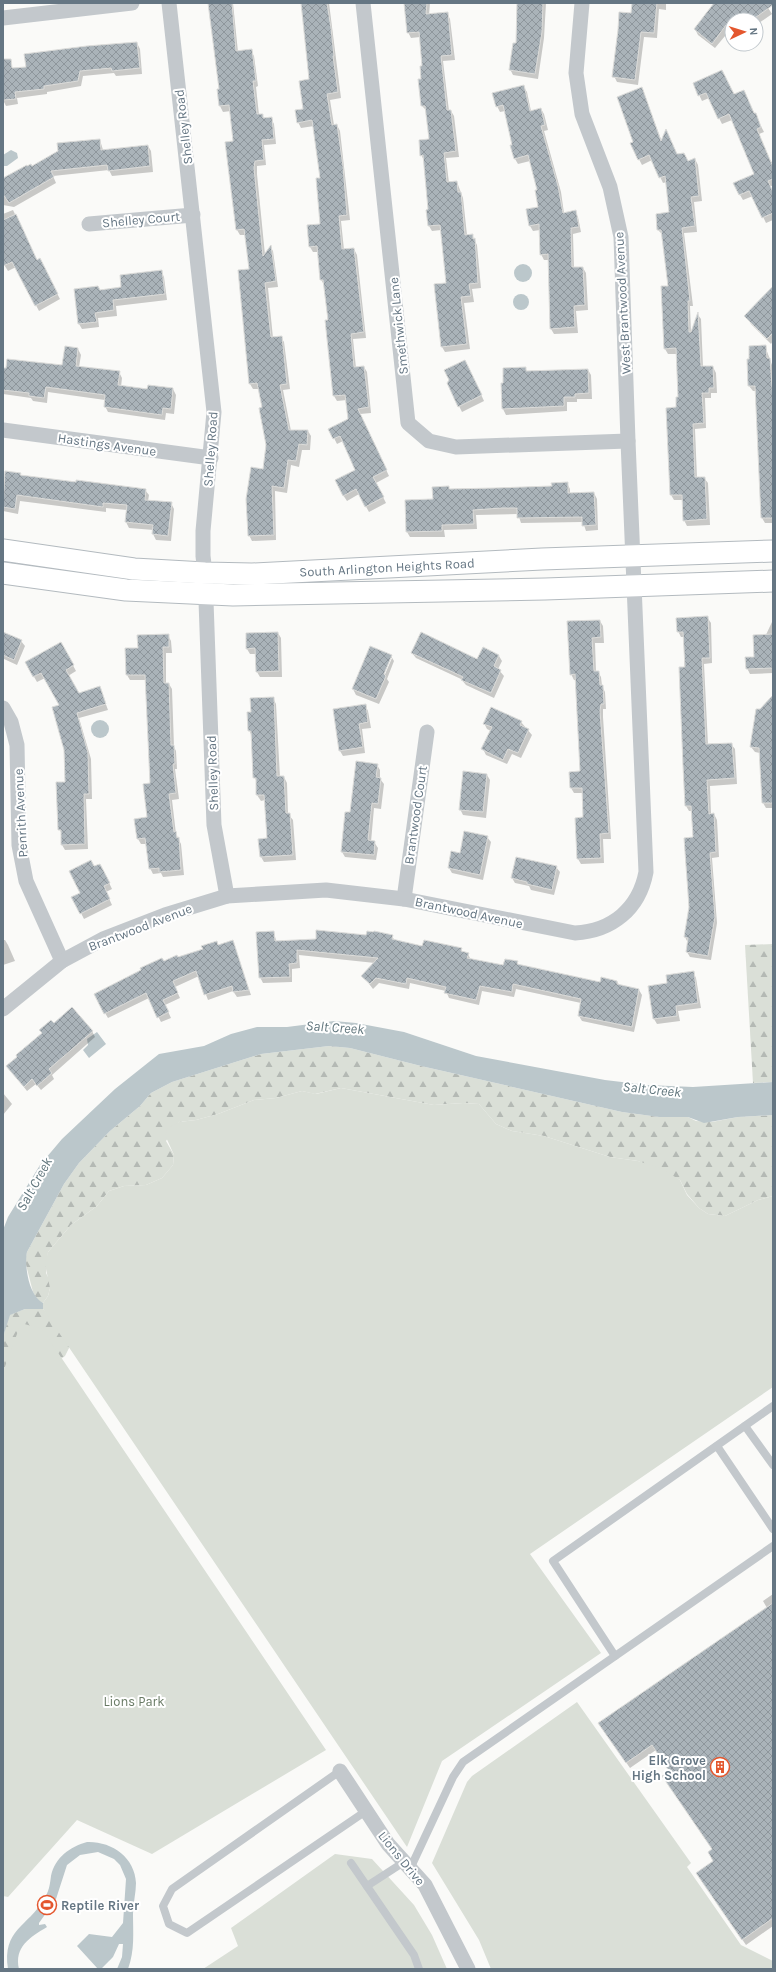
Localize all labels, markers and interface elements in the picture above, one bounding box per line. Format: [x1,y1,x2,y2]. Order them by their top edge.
north arrow [724,12,764,52]
text: N [747,27,760,36]
street label: Shelley Road [171,89,196,165]
street label: Shelley Court [102,209,181,230]
street label: West Brantwood Avenue [611,231,634,375]
street label: Smethwick Lane [386,276,411,375]
street label: Shelley Road [200,411,221,487]
street label: Hastings Avenue [57,430,157,459]
street label: South Arlington Heights Road [299,555,475,580]
street label: Shelley Road [204,735,221,811]
street label: Brantwood Court [401,765,430,865]
street label: Penrith Avenue [11,768,30,858]
street label: Brantwood Avenue [414,894,525,931]
street label: Brantwood Avenue [86,901,194,954]
water label: Salt Creek [305,1017,366,1038]
water label: Salt Creek [622,1078,683,1101]
water label: Salt Creek [13,1154,56,1214]
park label: Lions Park [103,1694,165,1709]
place label: Elk Grove High School [632,1753,706,1783]
building icon: Elk Grove High School [709,1756,731,1778]
street label: Lions Drive [375,1828,428,1889]
sports icon: Reptile River [36,1894,58,1916]
place label: Reptile River [61,1898,140,1913]

